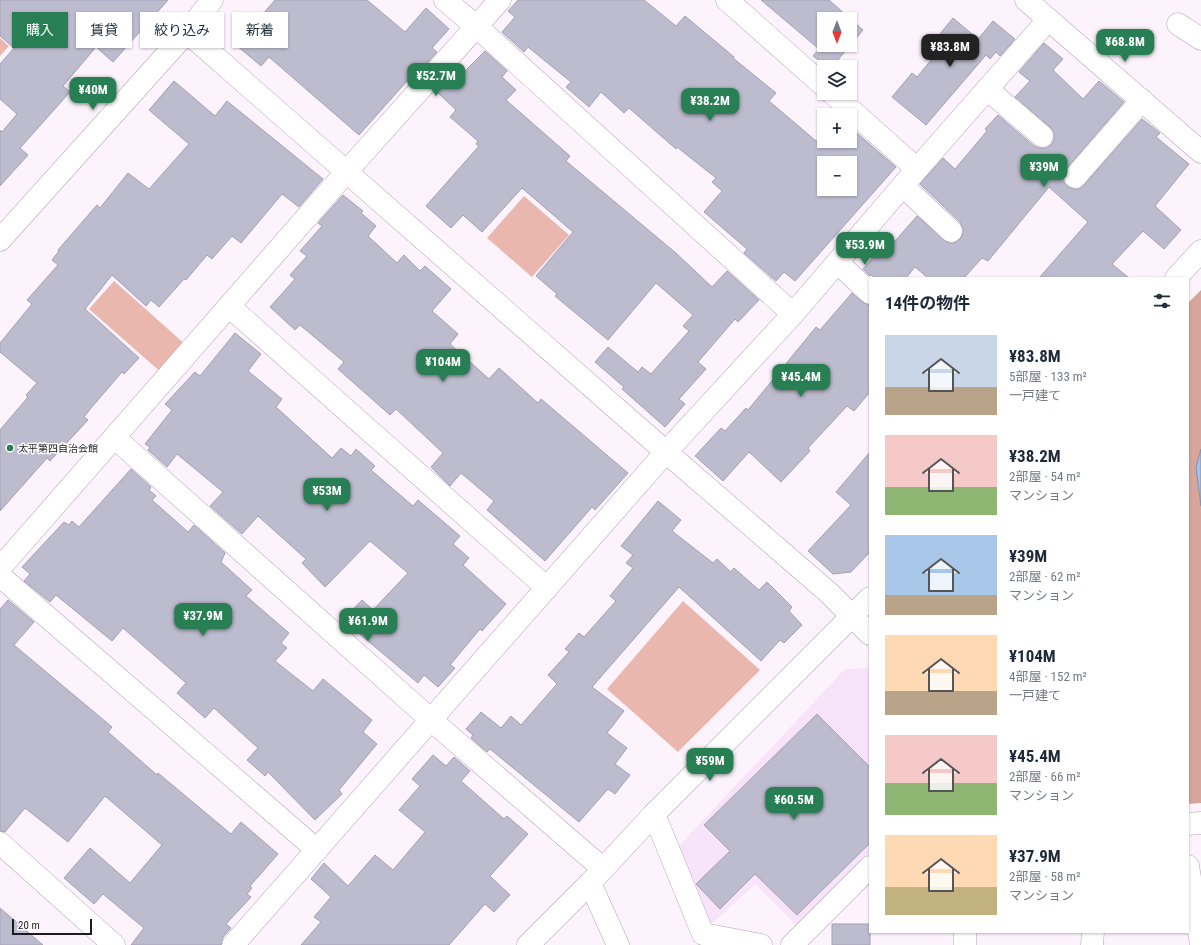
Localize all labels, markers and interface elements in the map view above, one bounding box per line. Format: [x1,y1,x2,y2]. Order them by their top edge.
chip: 購入 [12,12,68,48]
chip: 賃貸 [76,12,132,48]
chip: 絞り込み [140,12,224,48]
chip: 新着 [232,12,288,48]
north arrow [817,12,857,52]
map controls [817,12,857,196]
pin: ¥68.8M [1092,29,1158,63]
pin: ¥83.8M [917,34,983,68]
text: ¥68.8M [1105,34,1145,49]
text: ¥83.8M [930,39,970,54]
button: layers [817,60,857,100]
pin: ¥52.7M [403,63,469,97]
text: ¥52.7M [416,68,456,83]
pin: ¥40M [69,77,117,111]
text: ¥40M [78,82,108,97]
pin: ¥38.2M [677,88,743,122]
text: ¥38.2M [690,93,730,108]
button: + [817,108,857,148]
pin: ¥39M [1020,154,1068,188]
button: − [817,156,857,196]
text: ¥39M [1029,159,1059,174]
pin: ¥53.9M [832,232,898,266]
text: ¥53.9M [845,237,885,252]
icon: filters [1151,290,1173,312]
text: 14件の物件 [885,293,970,313]
text: ¥83.8M [1009,346,1061,366]
pin: ¥104M [415,349,471,383]
icon: home [917,351,965,399]
text: ¥104M [425,354,461,369]
pin: ¥45.4M [768,364,834,398]
text: ¥45.4M [781,369,821,384]
text: 5部屋 · 133 m² [1009,369,1087,384]
text: 一戸建て [1009,388,1061,403]
marker: 太平第四自治会館 [5,443,15,453]
place label: 太平第四自治会館 [18,443,98,454]
text: ¥38.2M [1009,446,1061,466]
icon: home [917,451,965,499]
text: 2部屋 · 54 m² [1009,469,1080,484]
pin: ¥53M [303,478,351,512]
text: ¥53M [312,483,342,498]
text: マンション [1009,488,1074,503]
text: ¥39M [1009,546,1047,566]
icon: home [917,551,965,599]
text: 2部屋 · 62 m² [1009,569,1080,584]
text: マンション [1009,588,1074,603]
pin: ¥37.9M [170,603,236,637]
text: ¥37.9M [183,608,223,623]
pin: ¥61.9M [335,608,401,642]
text: ¥61.9M [348,613,388,628]
text: ¥104M [1009,646,1056,666]
icon: home [917,651,965,699]
text: 4部屋 · 152 m² [1009,669,1087,684]
text: 一戸建て [1009,688,1061,703]
text: ¥45.4M [1009,746,1061,766]
pin: ¥59M [686,748,734,782]
icon: home [917,751,965,799]
text: ¥59M [695,753,725,768]
text: 2部屋 · 66 m² [1009,769,1080,784]
pin: ¥60.5M [761,787,827,821]
text: マンション [1009,788,1074,803]
text: ¥60.5M [774,792,814,807]
text: ¥37.9M [1009,846,1061,866]
icon: home [917,851,965,899]
text: 2部屋 · 58 m² [1009,869,1080,884]
text: マンション [1009,888,1074,903]
scale bar [12,917,92,936]
text: 20 m [18,919,40,932]

